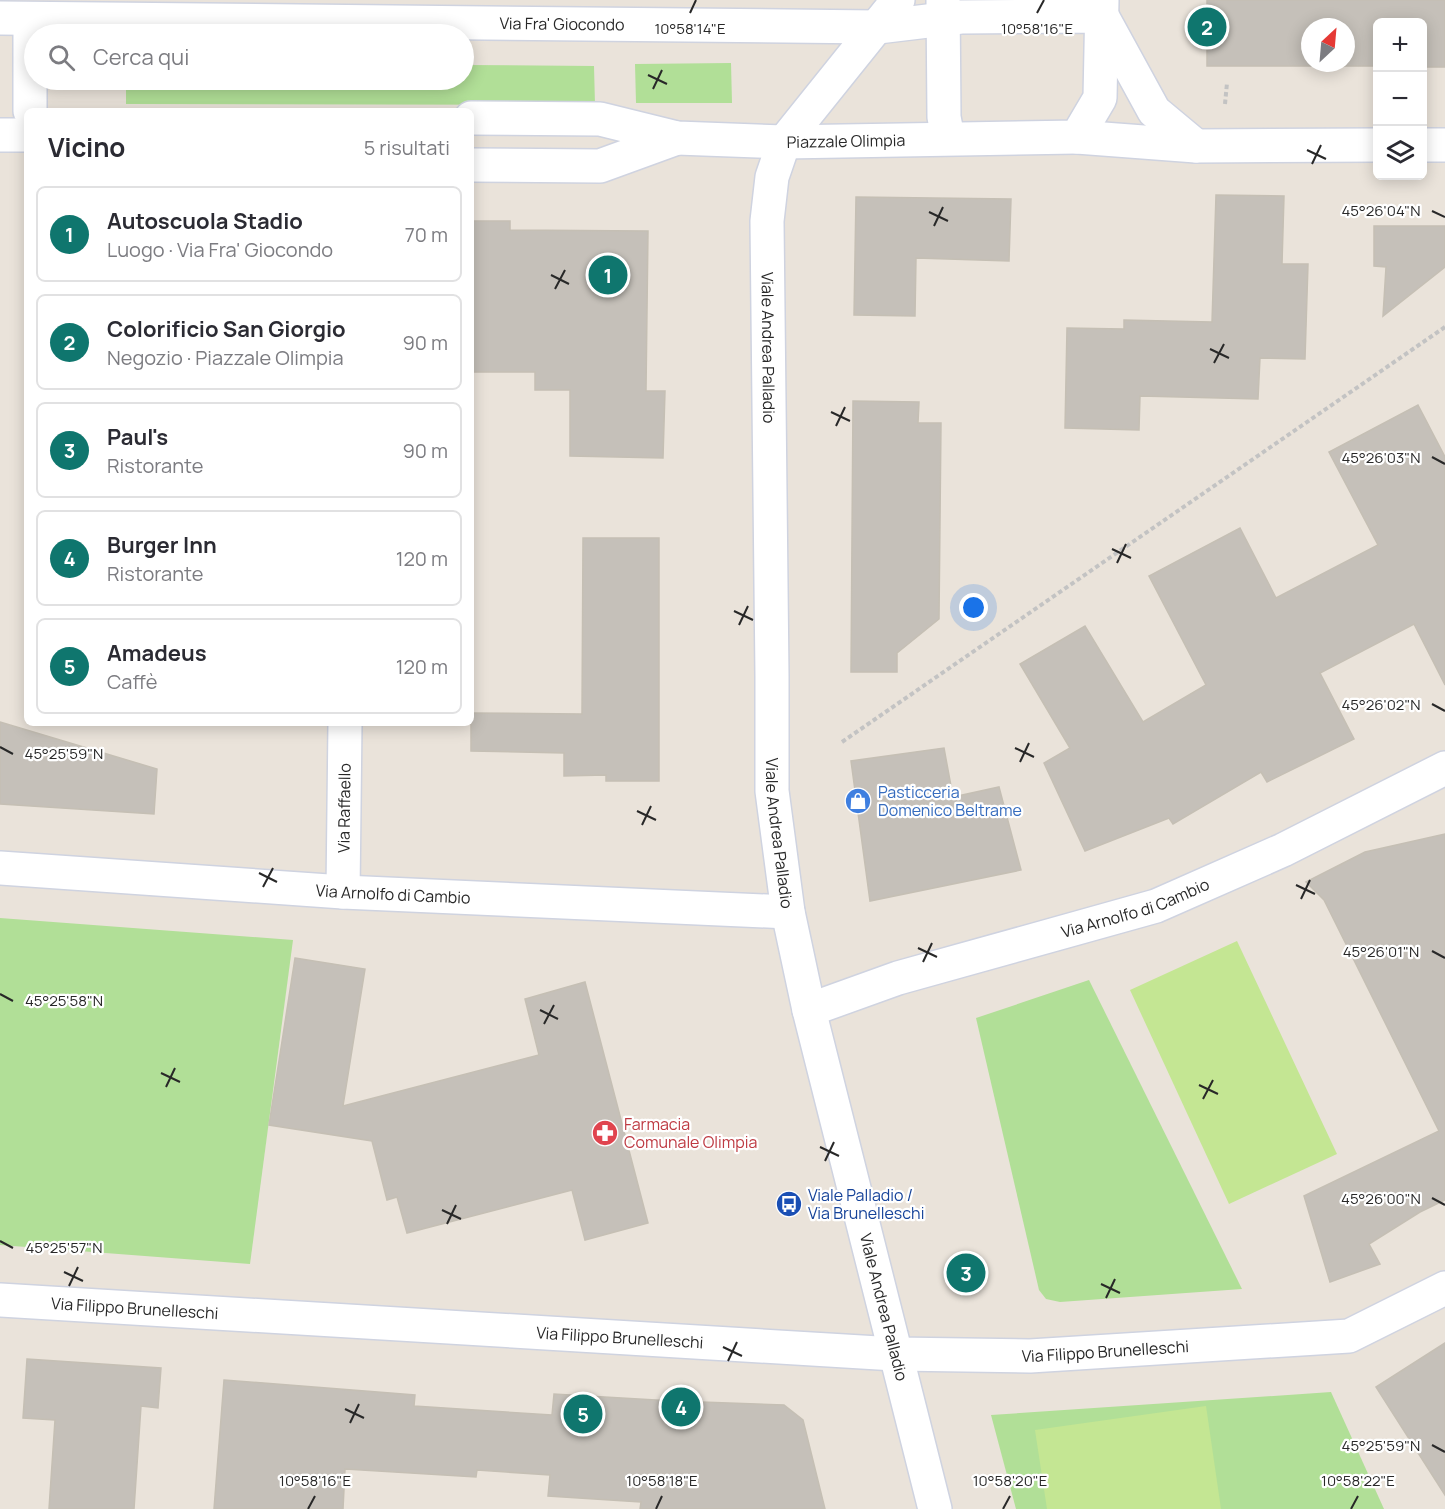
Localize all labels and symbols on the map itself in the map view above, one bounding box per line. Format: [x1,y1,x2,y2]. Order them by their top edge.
pin: 2 [1188,4,1226,50]
street label: Via Fra' Giocondo [499,12,625,35]
text: 10°58'14"E [655,18,726,39]
text: 10°58'16"E [1001,18,1073,39]
north arrow [1301,18,1355,72]
street label: Piazzale Olimpia [786,129,906,153]
text: 45°26'04"N [1341,200,1421,221]
pin: 1 [588,252,628,298]
street label: Viale Andrea Palladio [757,272,780,424]
text: 45°26'03"N [1342,447,1420,468]
your location [959,593,988,622]
text: 45°26'02"N [1341,694,1421,715]
text: 45°25'59"N [25,743,103,764]
street label: Viale Andrea Palladio [761,758,798,910]
street label: Via Raffaello [332,763,356,853]
place label: Pasticceria Domenico Beltrame [878,781,1022,821]
shop icon: Pasticceria Domenico Beltrame [843,786,873,816]
street label: Via Arnolfo di Cambio [1059,873,1213,943]
street label: Via Arnolfo di Cambio [315,879,471,909]
text: 45°26'01"N [1343,941,1419,962]
text: 45°25'58"N [25,990,103,1011]
place label: Farmacia Comunale Olimpia [624,1113,757,1153]
pharmacy icon: Farmacia Comunale Olimpia [590,1118,620,1148]
place label: Viale Palladio / Via Brunelleschi [808,1184,924,1224]
text: 45°26'00"N [1341,1188,1421,1209]
bus stop icon: Viale Palladio / Via Brunelleschi [774,1189,804,1219]
street label: Viale Andrea Palladio [855,1231,913,1383]
text: 45°25'57"N [25,1237,103,1258]
pin: 3 [946,1250,986,1296]
street label: Via Filippo Brunelleschi [51,1292,219,1324]
street label: Via Filippo Brunelleschi [536,1321,704,1353]
street label: Via Filippo Brunelleschi [1021,1335,1189,1367]
pin: 4 [662,1384,700,1430]
pin: 5 [564,1392,602,1436]
text: 45°25'59"N [1342,1435,1420,1456]
text: 10°58'16"E [279,1470,351,1491]
text: 10°58'18"E [626,1470,698,1491]
text: 10°58'20"E [973,1470,1047,1491]
text: 10°58'22"E [1321,1470,1395,1491]

